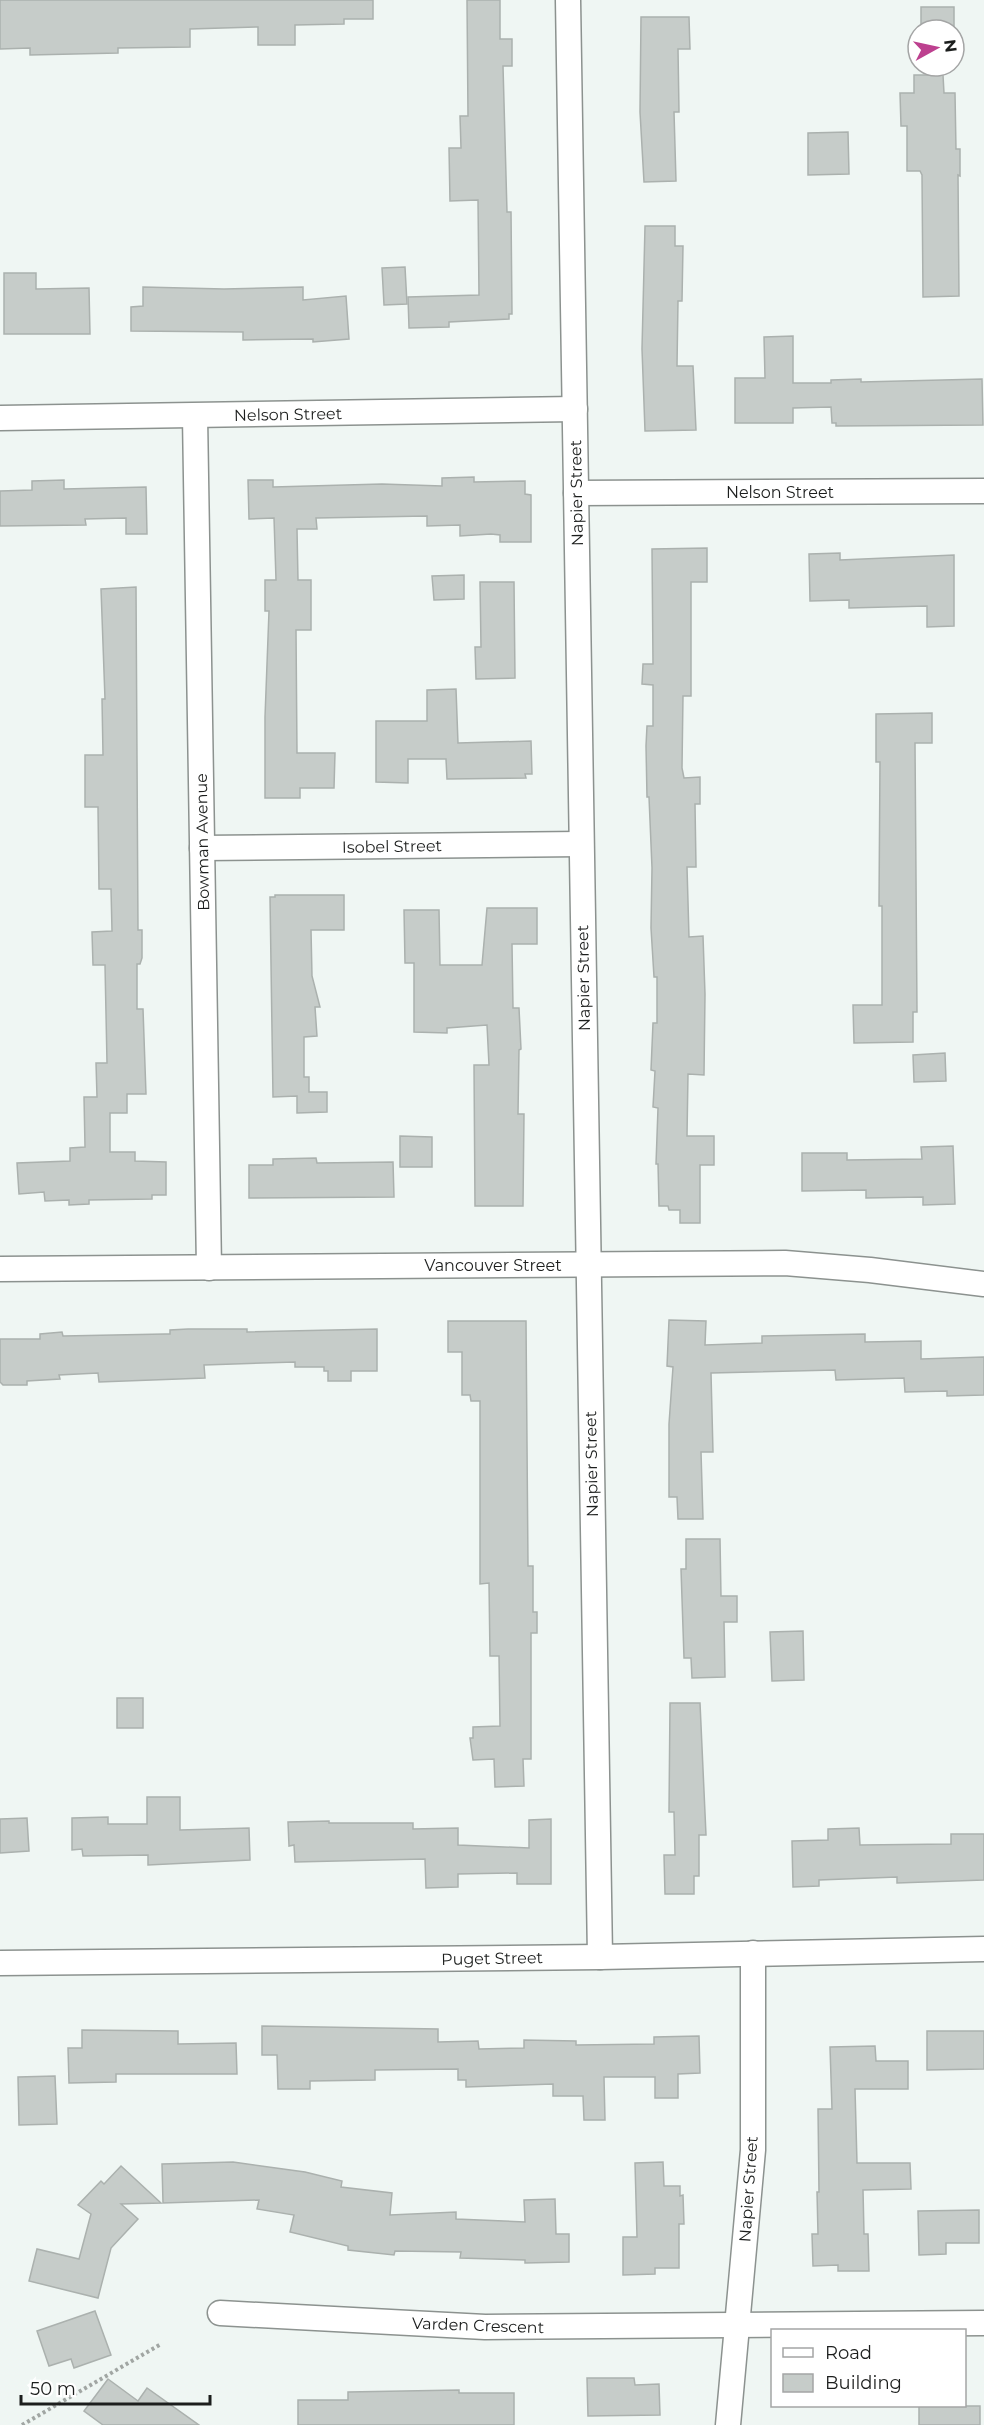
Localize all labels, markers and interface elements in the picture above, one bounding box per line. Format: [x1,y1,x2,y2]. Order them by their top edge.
north arrow [906,18,966,78]
text: N [940,38,961,54]
street label: Nelson Street [234,404,343,425]
street label: Napier Street [566,439,587,546]
street label: Nelson Street [726,483,835,502]
street label: Bowman Avenue [192,773,213,911]
street label: Isobel Street [342,836,443,857]
street label: Napier Street [573,924,594,1031]
street label: Vancouver Street [424,1256,562,1275]
street label: Napier Street [581,1410,602,1517]
street label: Puget Street [441,1948,544,1969]
street label: Napier Street [735,2135,762,2243]
street label: Varden Crescent [412,2314,545,2337]
legend [771,2329,966,2407]
text: Road [825,2342,872,2364]
scale bar [21,2368,210,2406]
text: Building [825,2372,902,2394]
text: 50 m [30,2378,76,2400]

